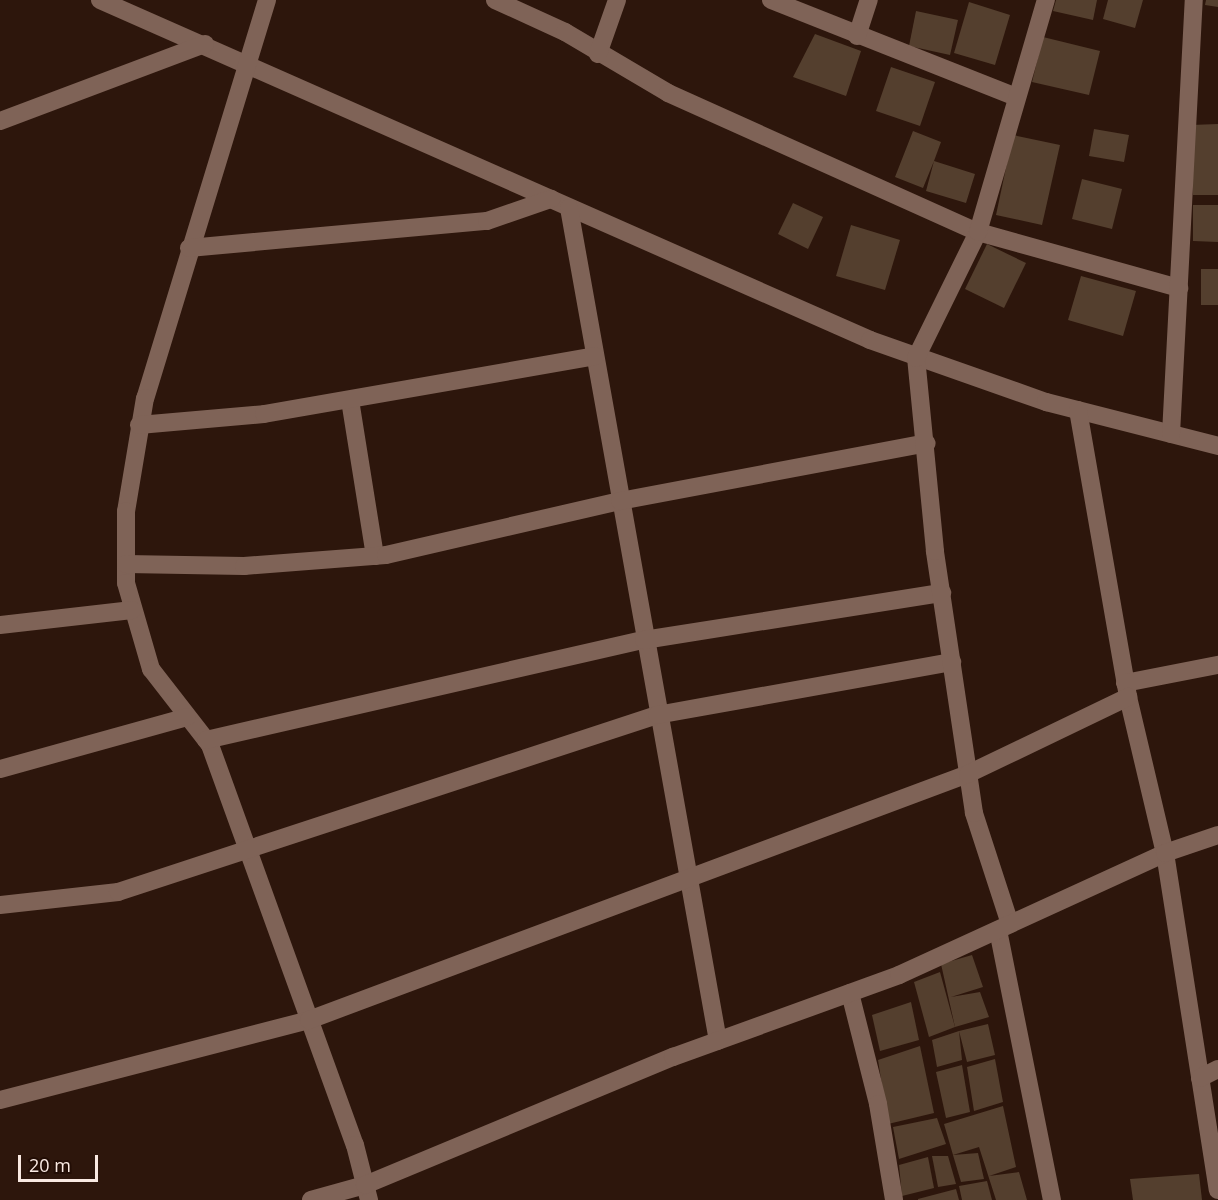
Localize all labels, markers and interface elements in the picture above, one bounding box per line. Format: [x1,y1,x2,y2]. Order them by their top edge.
scale bar [21,1143,100,1181]
text: 20 m [29,1153,71,1177]

